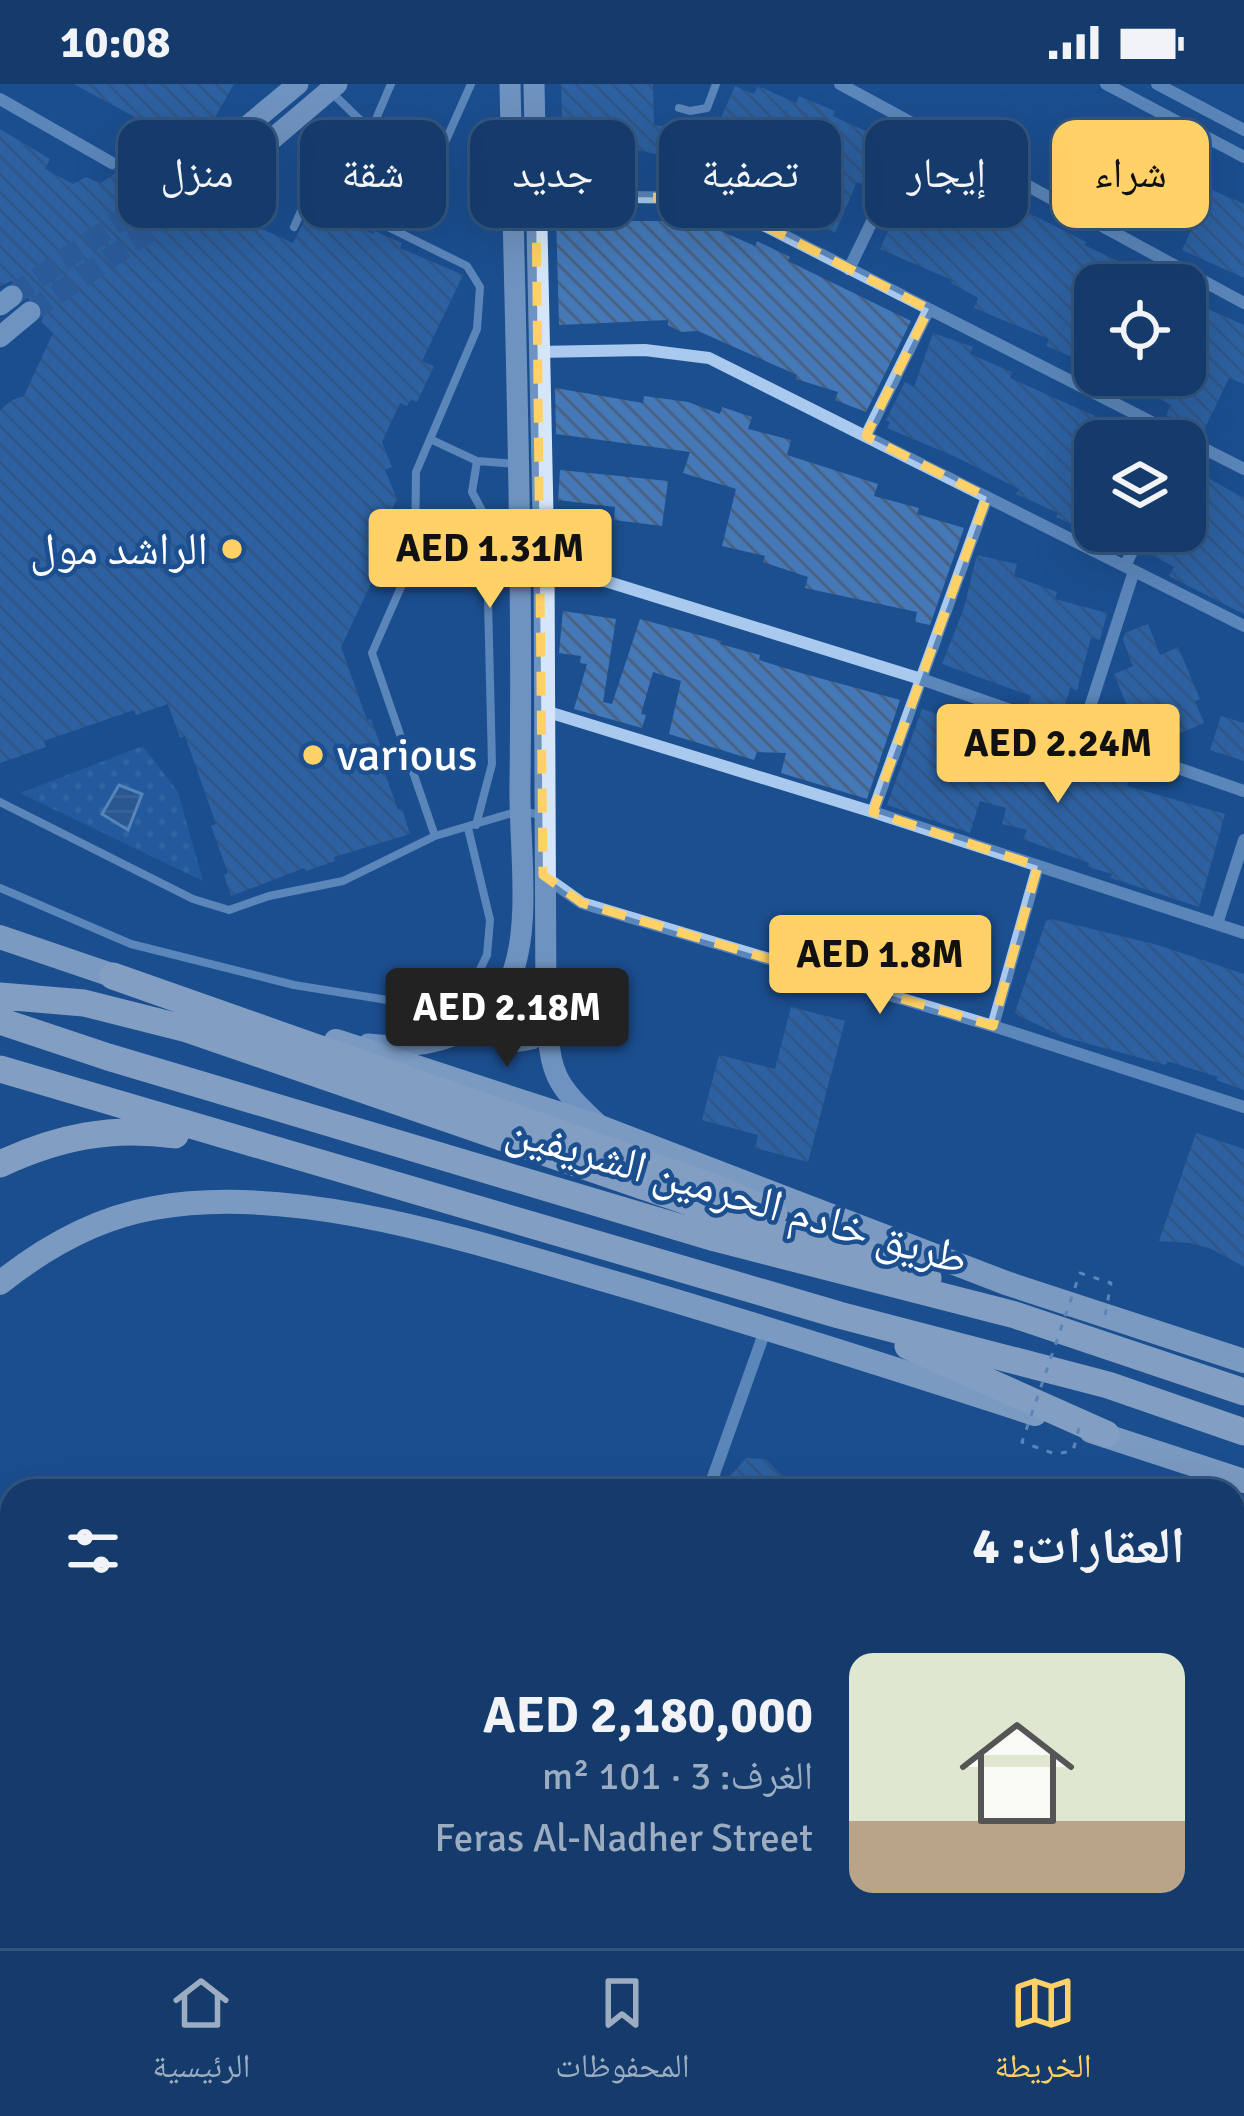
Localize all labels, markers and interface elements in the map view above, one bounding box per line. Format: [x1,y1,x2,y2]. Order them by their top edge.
text: 10:08 [60,15,170,70]
chip: منزل [118,120,276,228]
chip: شقة [300,120,446,228]
chip: جديد [470,120,635,228]
chip: تصفية [659,120,841,228]
chip: إيجار [865,120,1028,228]
chip: شراء [1052,120,1209,228]
map controls [1074,264,1206,552]
button: locate [1074,264,1206,396]
button: layers [1074,420,1206,552]
pin: AED 1.31M [353,509,627,611]
place label: الراشد مول [30,522,208,577]
text: AED 1.31M [396,524,584,572]
marker: الراشد مول [219,536,245,562]
pin: AED 2.24M [921,704,1195,806]
text: AED 2.24M [964,719,1152,767]
place label: various [337,728,477,783]
marker: various [300,742,326,768]
pin: AED 1.8M [756,915,1004,1017]
text: AED 1.8M [796,930,964,978]
pin: AED 2.18M [370,968,644,1070]
text: AED 2.18M [413,983,601,1031]
street label: طريق خادم الحرمين الشريفين [499,1103,974,1289]
text: العقارات: 4 [972,1515,1185,1578]
icon: filters [60,1518,126,1584]
text: AED 2,180,000 [483,1684,813,1747]
icon: home [945,1701,1089,1845]
text: الغرف: 3 · 101 m² [542,1752,813,1800]
text: Feras Al-Nadher Street [435,1814,813,1862]
tab: الرئيسية [152,1970,250,2098]
tab: المحفوظات [555,1970,689,2098]
tab: الخريطة [994,1970,1092,2098]

